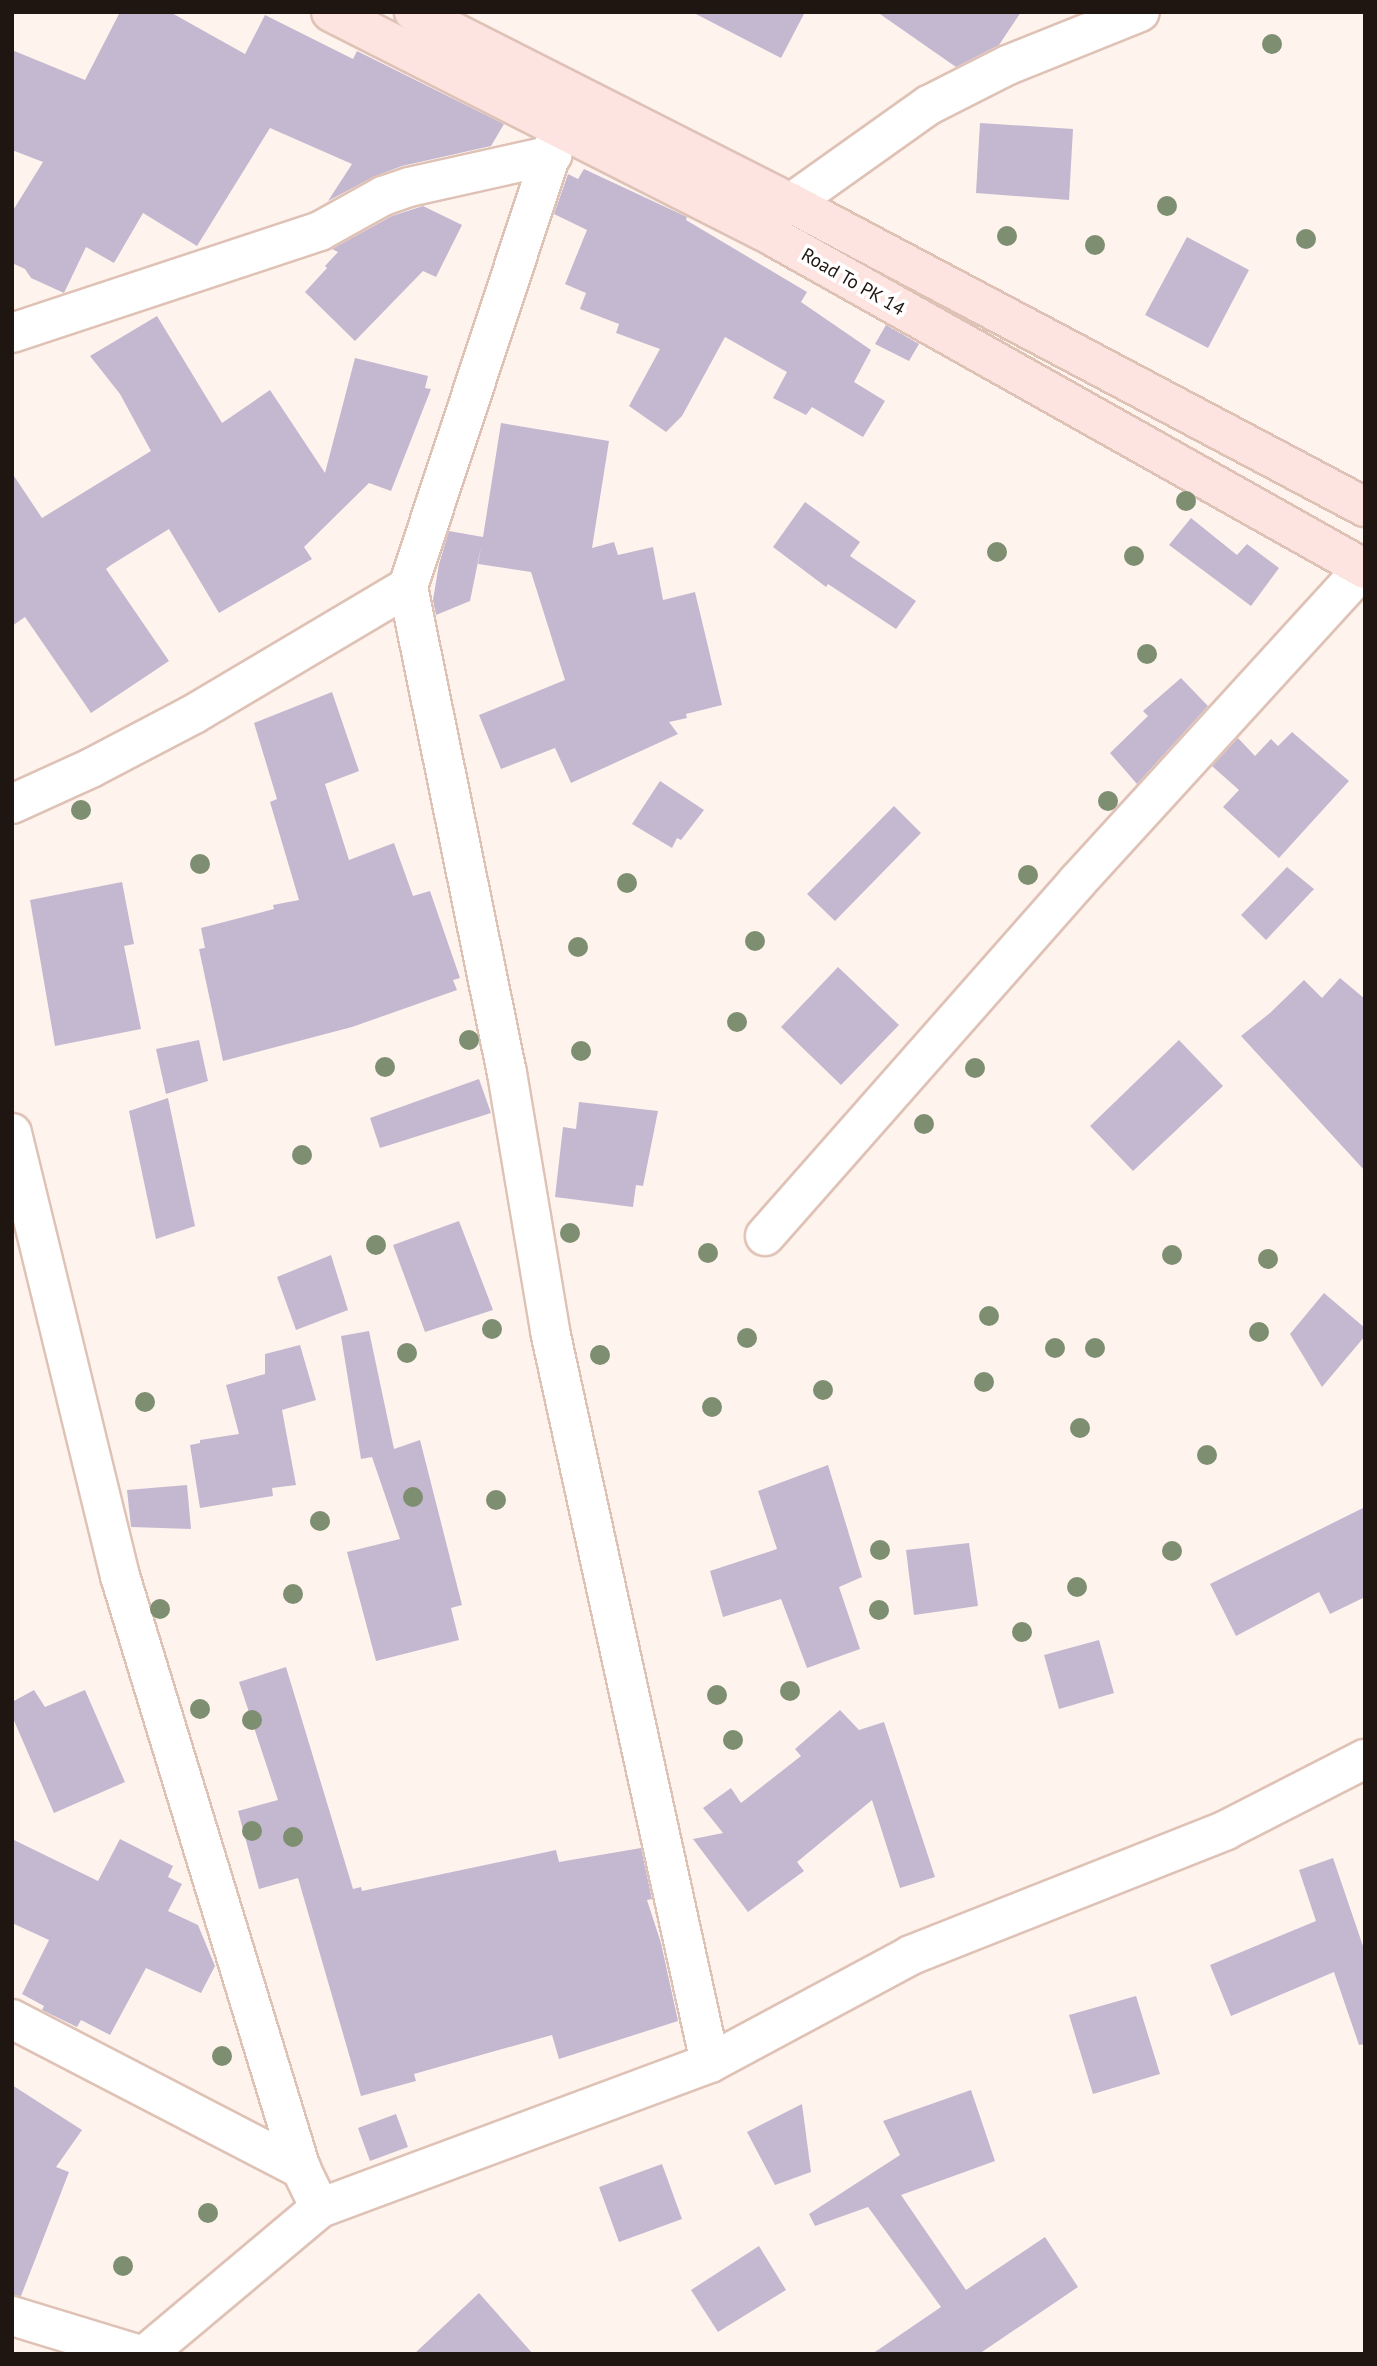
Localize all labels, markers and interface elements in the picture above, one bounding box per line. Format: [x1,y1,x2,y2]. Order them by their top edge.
street label: Road To PK 14 [797,243,909,321]

